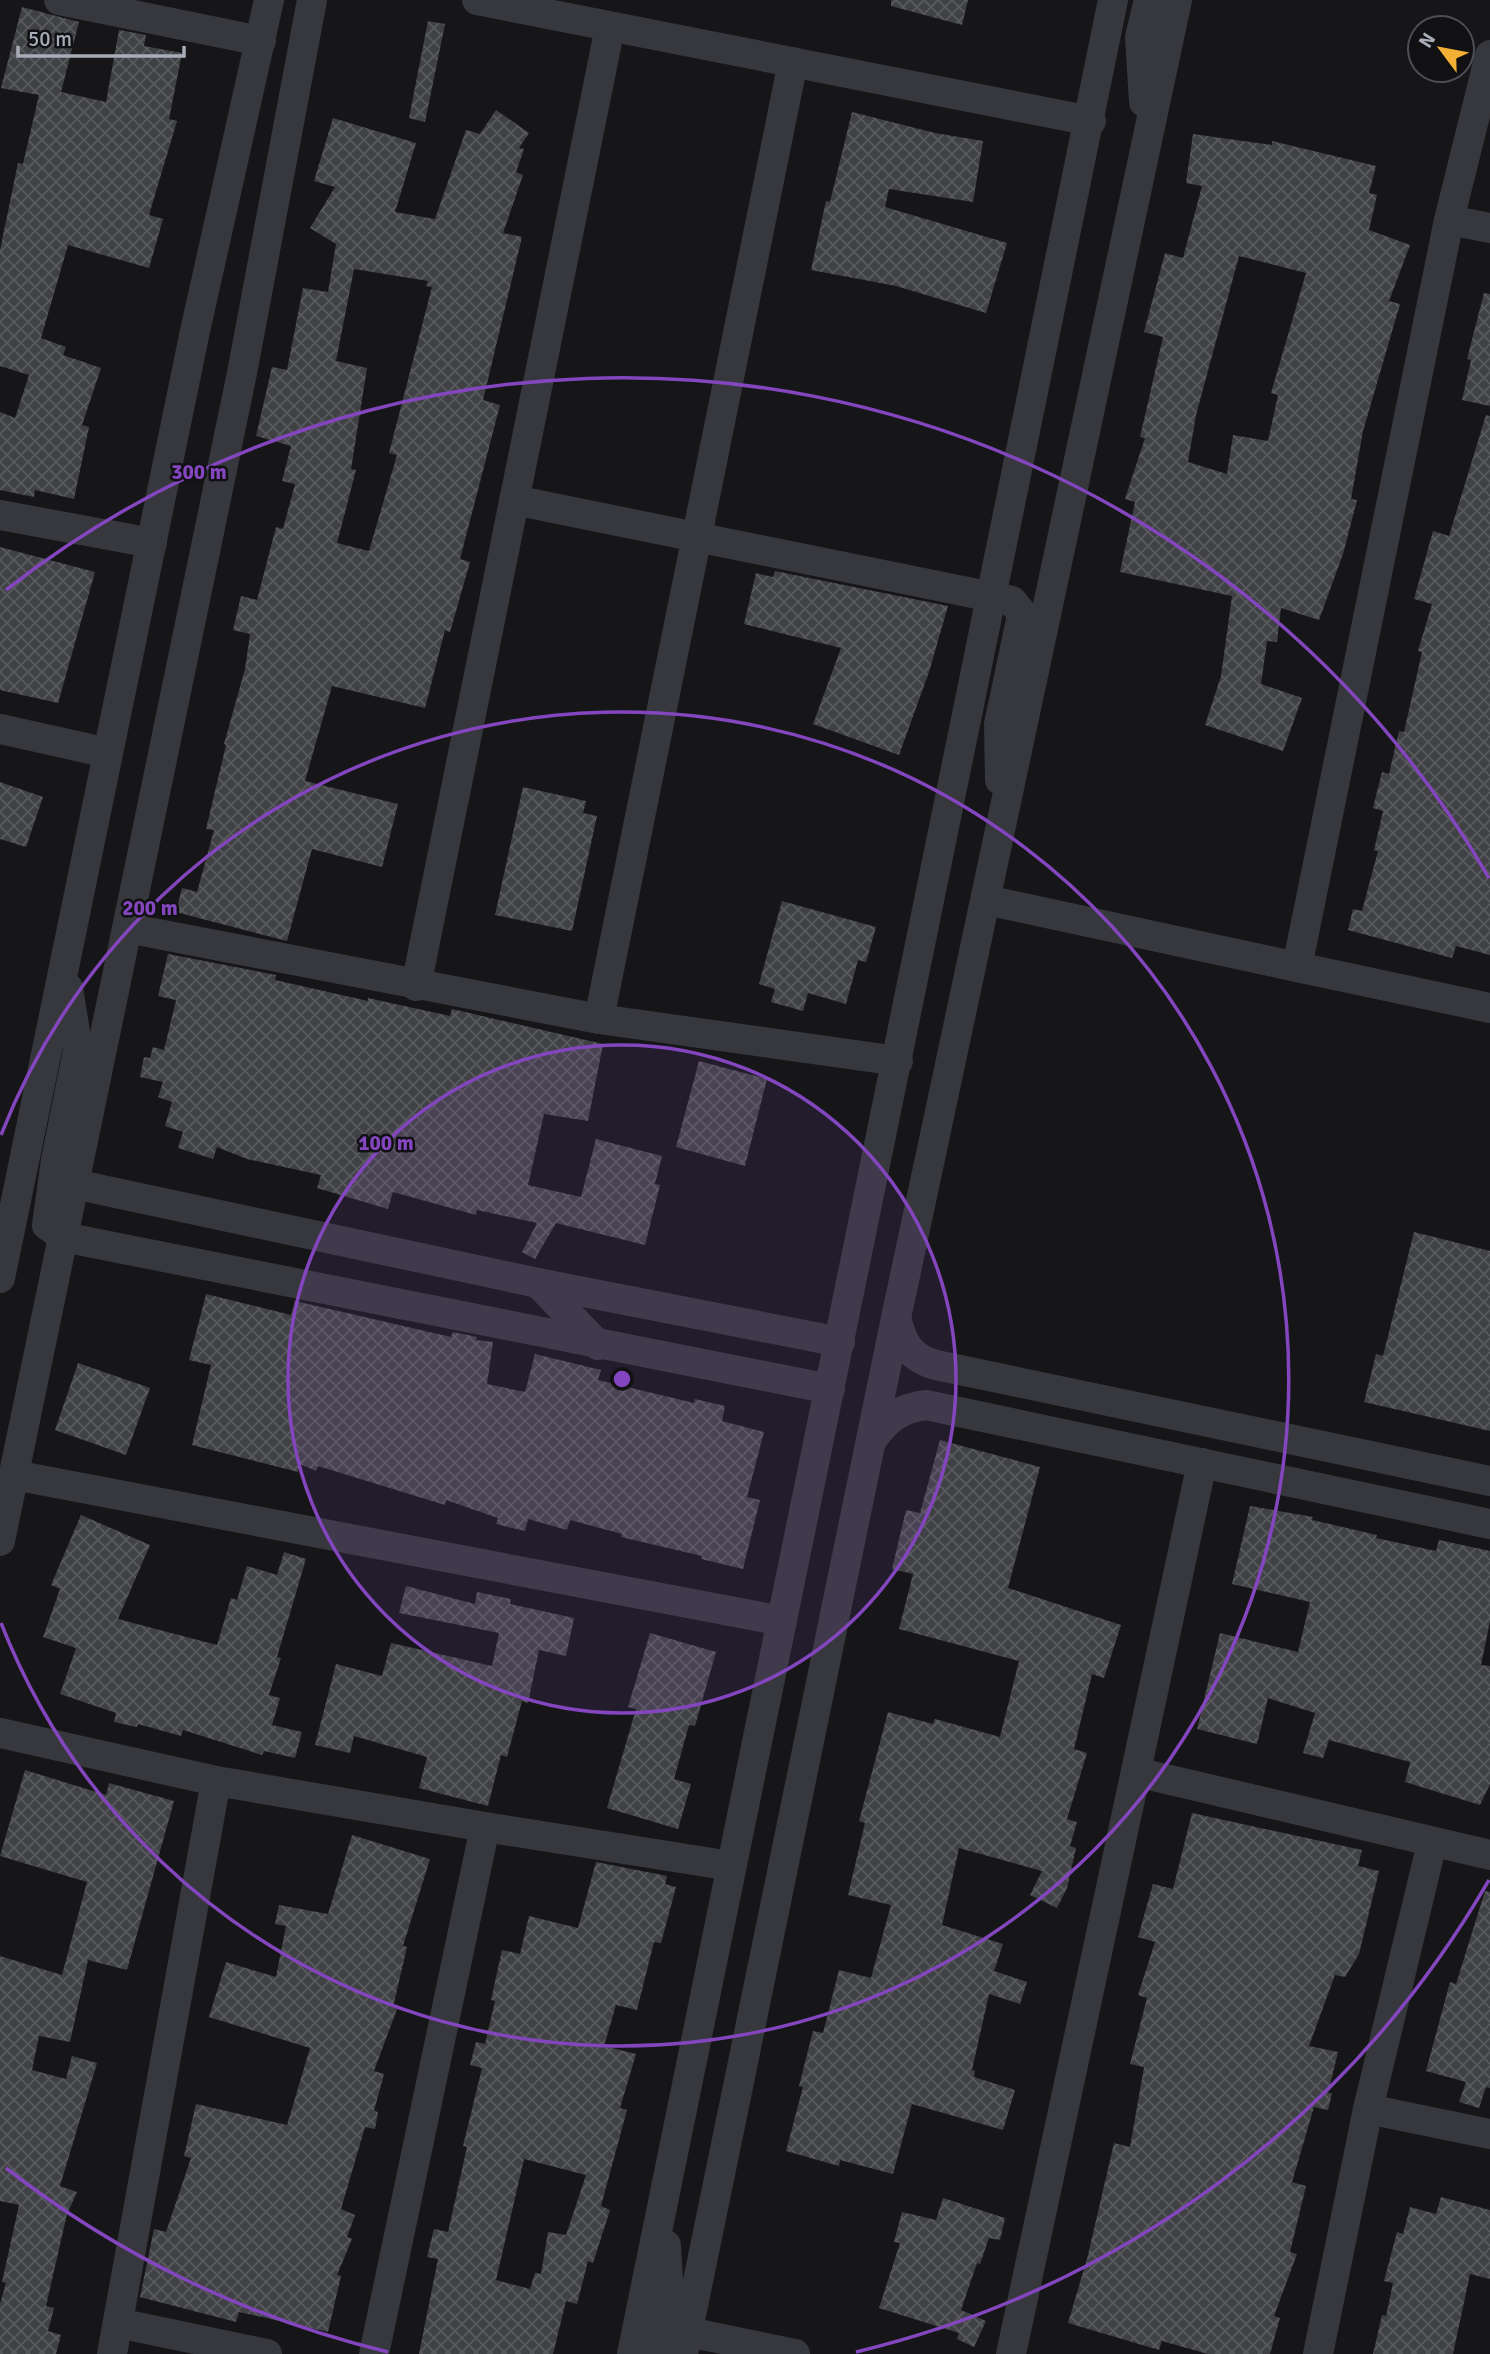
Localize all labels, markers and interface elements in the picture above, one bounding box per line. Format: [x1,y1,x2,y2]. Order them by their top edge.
scale bar [18,14,184,58]
north arrow [1406,14,1476,84]
text: 50 m [28,26,72,52]
text: N [1414,29,1441,52]
text: 300 m [171,459,227,485]
text: 200 m [122,895,178,921]
text: 100 m [358,1130,414,1156]
centre of rings [610,1367,634,1391]

